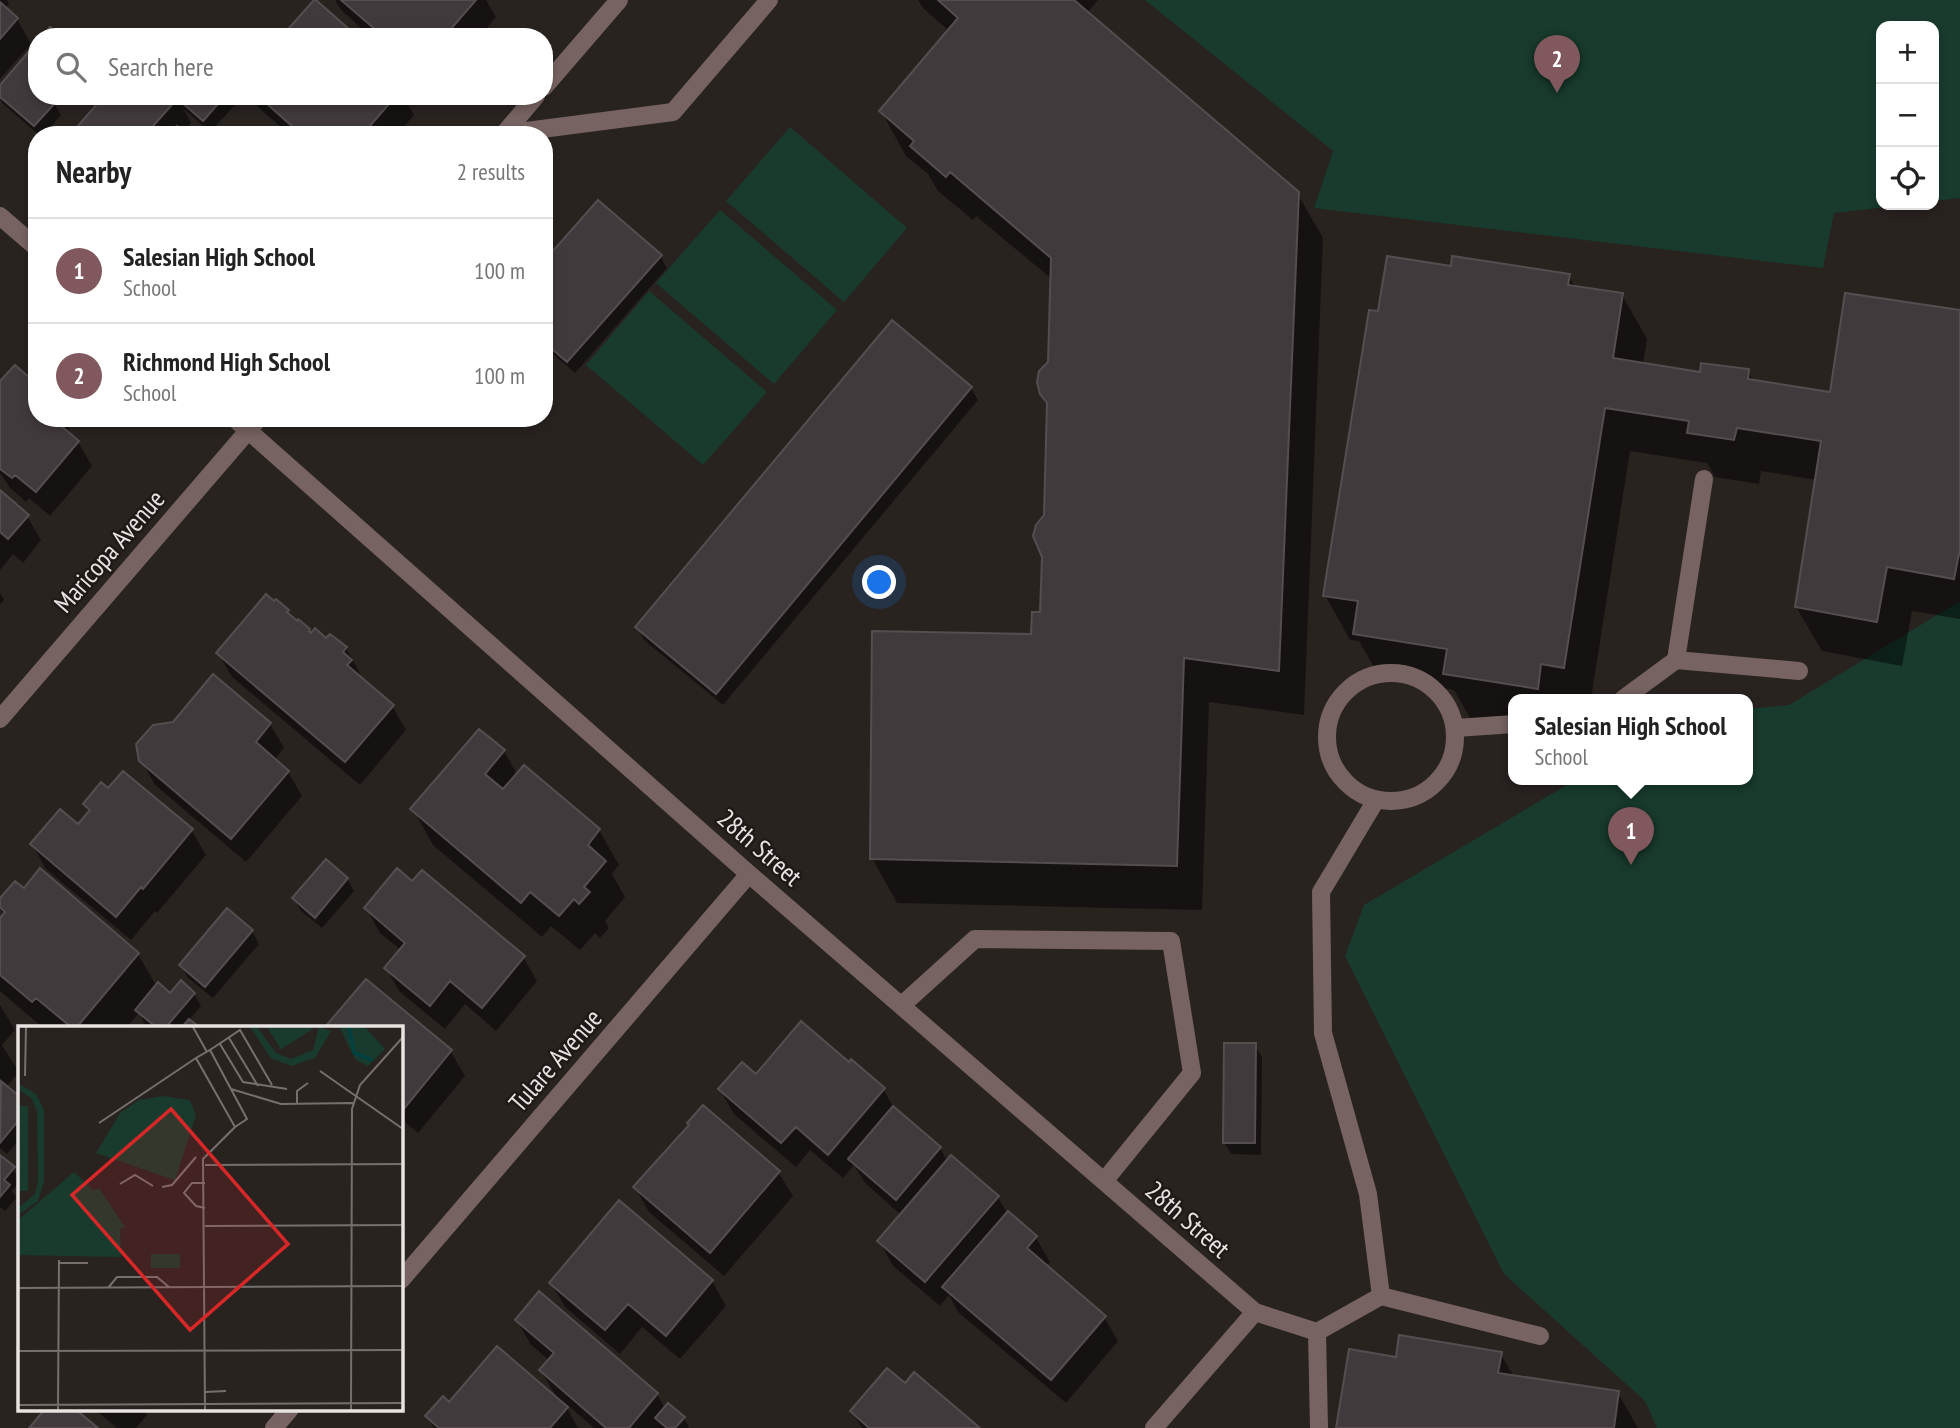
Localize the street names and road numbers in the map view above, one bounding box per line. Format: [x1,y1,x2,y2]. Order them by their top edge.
street label: Maricopa Avenue [47,483,171,619]
street label: 28th Street [711,801,809,893]
street label: Tulare Avenue [501,1002,609,1118]
street label: 28th Street [1139,1173,1237,1265]

